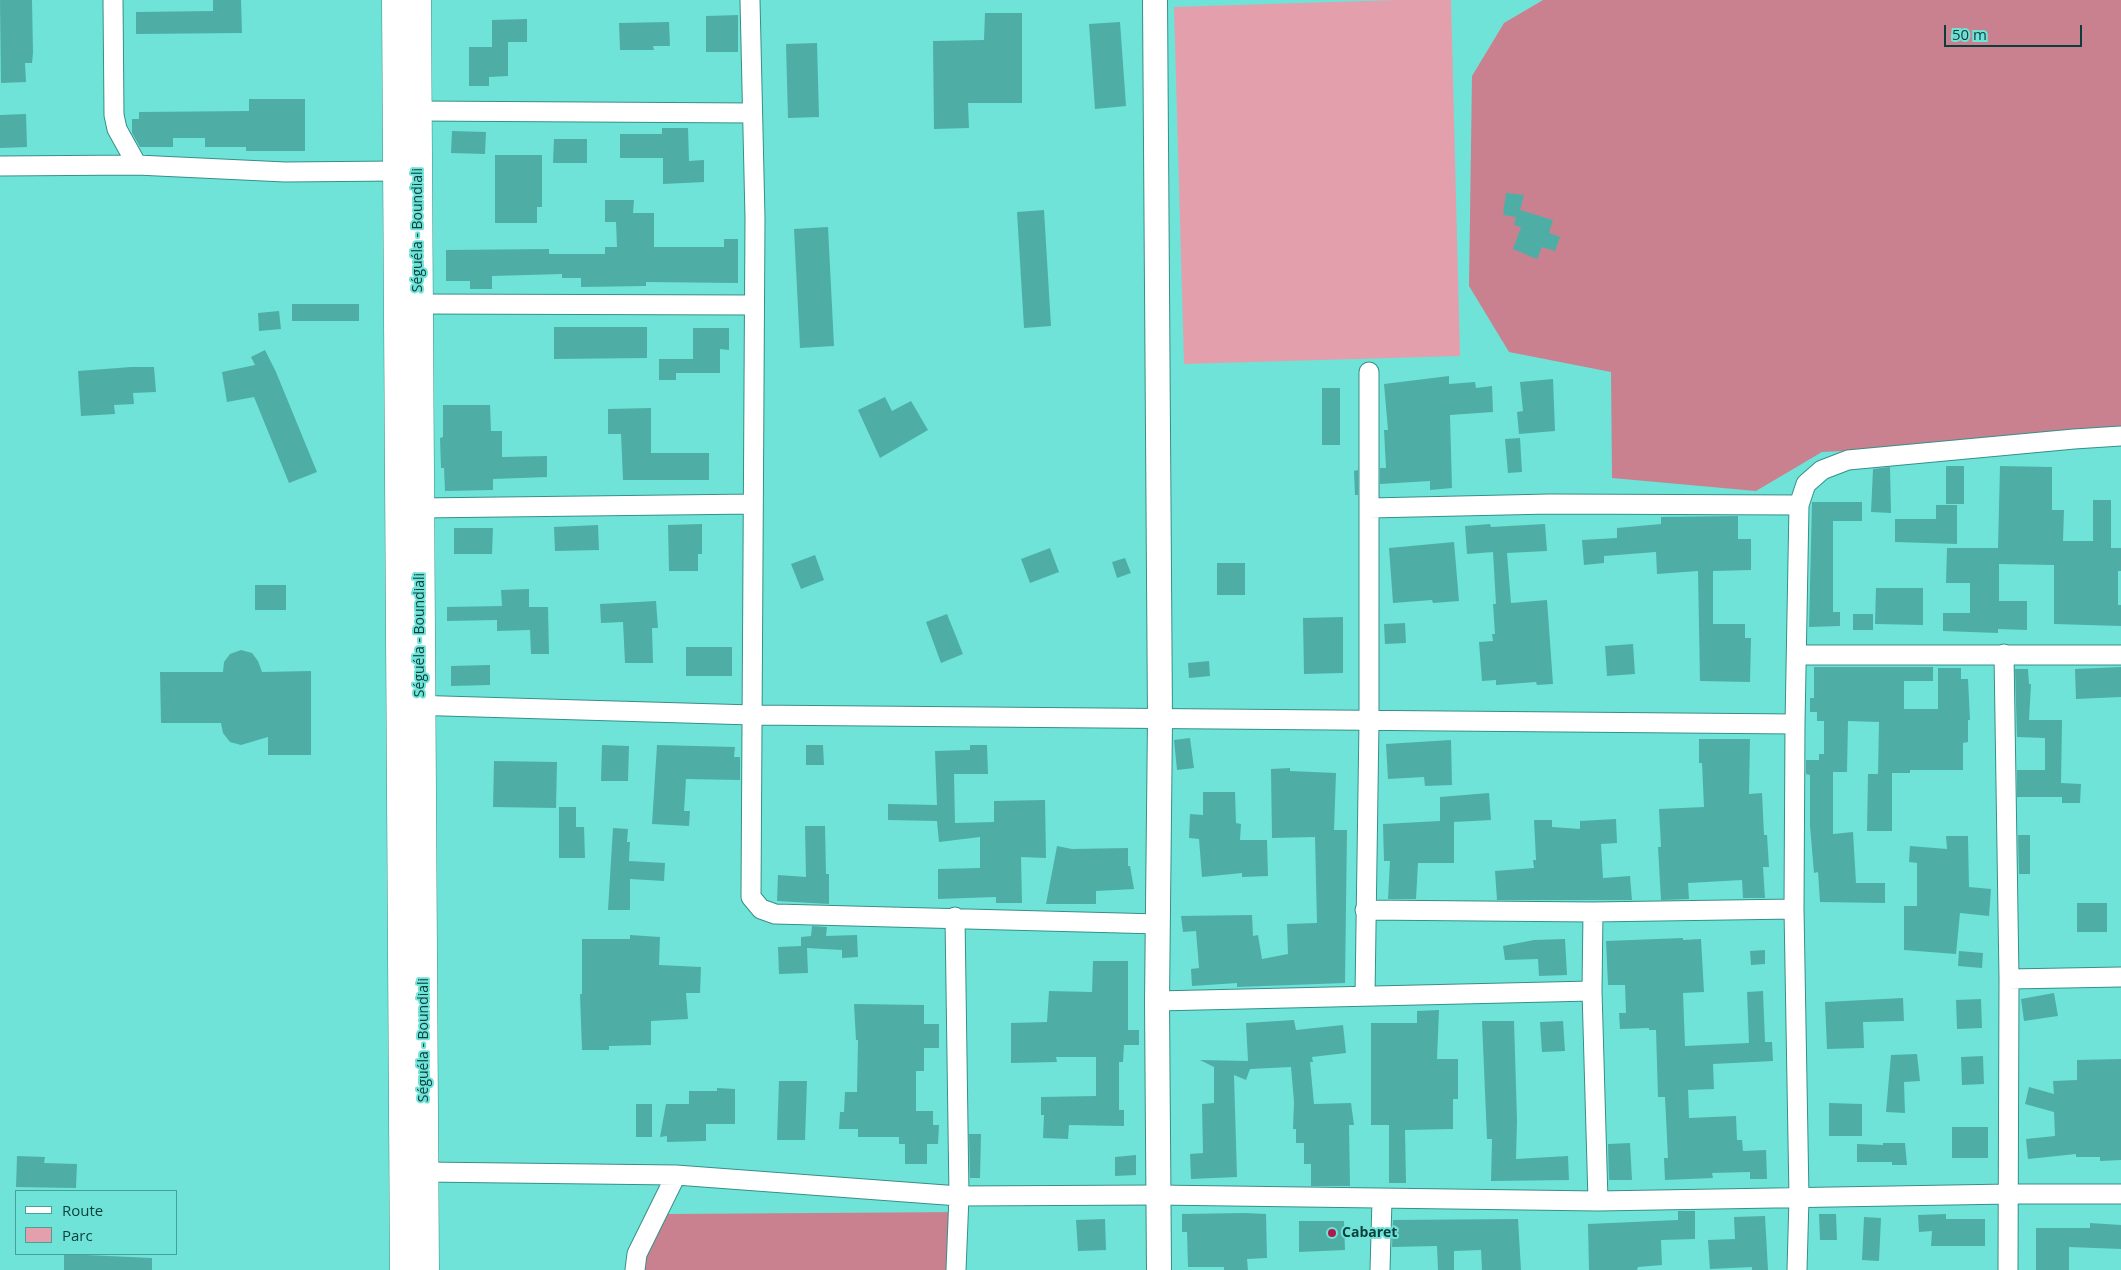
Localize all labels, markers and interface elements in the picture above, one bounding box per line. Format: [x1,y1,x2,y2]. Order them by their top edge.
scale bar [1946,15,2084,47]
text: 50 m [1952,24,1987,44]
street label: Séguéla - Boundiali [410,168,426,292]
street label: Séguéla - Boundiali [412,573,428,697]
street label: Séguéla - Boundiali [416,978,432,1102]
legend [15,1190,178,1255]
text: Route [62,1200,103,1220]
text: Parc [62,1225,93,1245]
place label: Cabaret [1342,1225,1397,1241]
marker: Cabaret [1326,1227,1338,1239]

